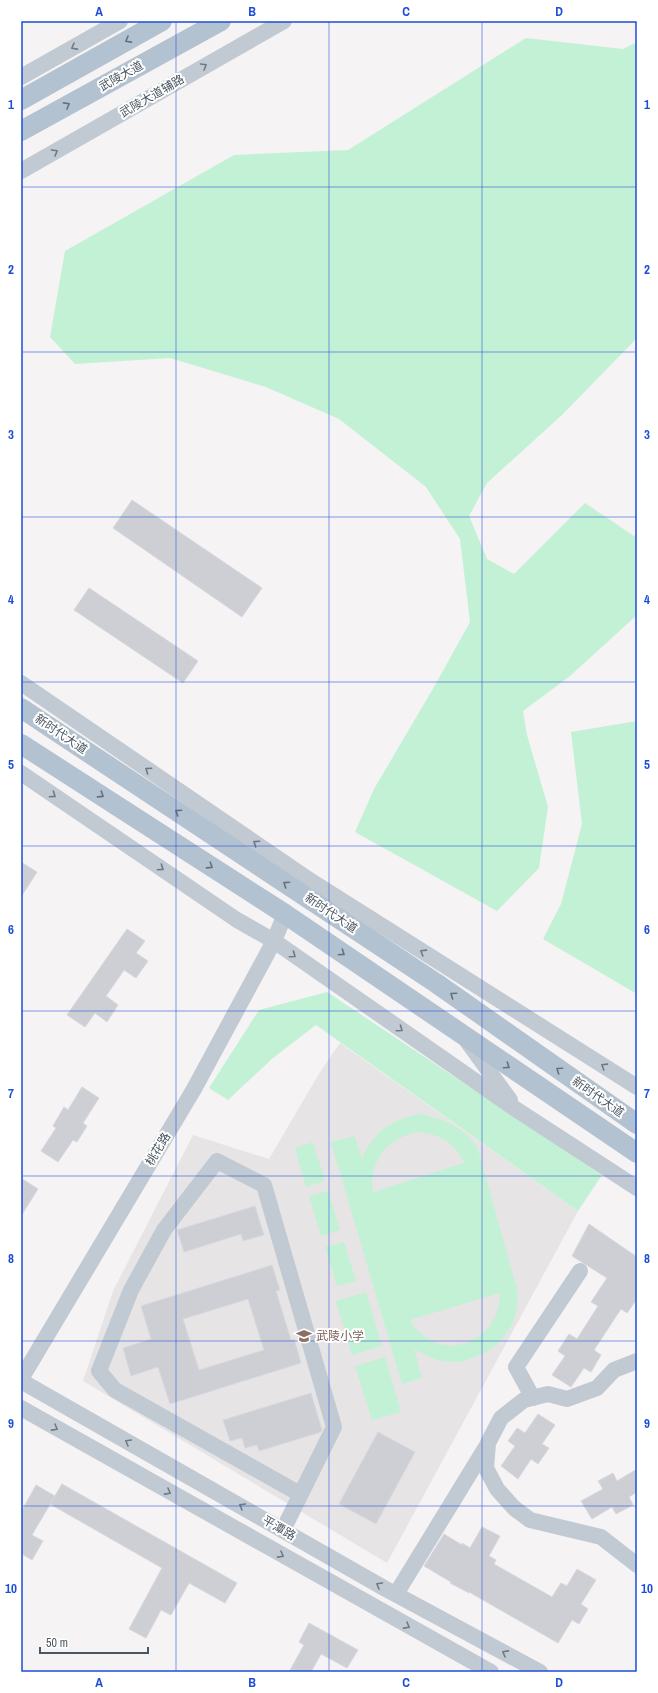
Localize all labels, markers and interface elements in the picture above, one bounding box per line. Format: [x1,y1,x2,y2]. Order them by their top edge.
text: A [95,3,103,20]
text: B [248,3,256,20]
text: C [402,3,410,20]
text: D [555,3,563,20]
one-way arrow [125,36,132,43]
one-way arrow [71,42,78,50]
street label: 武陵大道 [96,57,146,95]
one-way arrow [200,64,207,71]
street label: 武陵大道辅路 [117,71,187,121]
text: 1 [8,96,14,113]
text: 1 [644,96,650,113]
one-way arrow [63,103,71,110]
one-way arrow [51,149,58,156]
text: 2 [8,261,14,278]
text: 2 [644,261,650,278]
text: 3 [8,426,14,443]
text: 3 [644,426,650,443]
text: 4 [8,591,14,608]
text: 4 [644,591,650,608]
street label: 新时代大道 [32,711,90,757]
text: 5 [8,756,14,773]
text: 5 [644,756,650,773]
one-way arrow [145,767,152,775]
one-way arrow [49,790,56,798]
one-way arrow [97,790,104,798]
one-way arrow [175,809,182,817]
one-way arrow [253,841,260,848]
one-way arrow [206,861,213,868]
one-way arrow [157,863,164,871]
one-way arrow [283,881,290,889]
street label: 新时代大道 [302,890,360,936]
text: 6 [8,921,14,938]
text: 6 [644,921,650,938]
one-way arrow [338,948,345,956]
one-way arrow [420,949,427,957]
one-way arrow [289,950,296,958]
one-way arrow [450,993,457,1000]
one-way arrow [395,1024,402,1031]
one-way arrow [503,1061,510,1069]
one-way arrow [601,1064,608,1071]
one-way arrow [556,1067,563,1075]
street label: 新时代大道 [569,1073,627,1121]
text: 7 [8,1085,14,1102]
text: 7 [644,1085,650,1102]
street label: 桃花路 [142,1129,174,1169]
text: 8 [8,1250,14,1267]
text: 8 [644,1250,650,1267]
school or university icon: 武陵小学 [295,1327,313,1345]
place label: 武陵小学 [316,1328,364,1344]
text: 9 [8,1415,14,1432]
text: 9 [644,1415,650,1432]
one-way arrow [51,1423,58,1430]
one-way arrow [125,1439,133,1447]
one-way arrow [164,1487,171,1494]
one-way arrow [238,1504,246,1511]
street label: 平潭路 [259,1512,299,1544]
one-way arrow [277,1551,284,1558]
text: 10 [5,1580,17,1597]
text: 10 [641,1580,653,1597]
one-way arrow [376,1582,383,1589]
one-way arrow [403,1621,410,1629]
scale bar [40,1629,148,1655]
text: 50 m [46,1635,68,1651]
one-way arrow [502,1651,509,1658]
text: A [95,1674,103,1691]
text: B [248,1674,256,1691]
text: C [402,1674,410,1691]
text: D [555,1674,563,1691]

